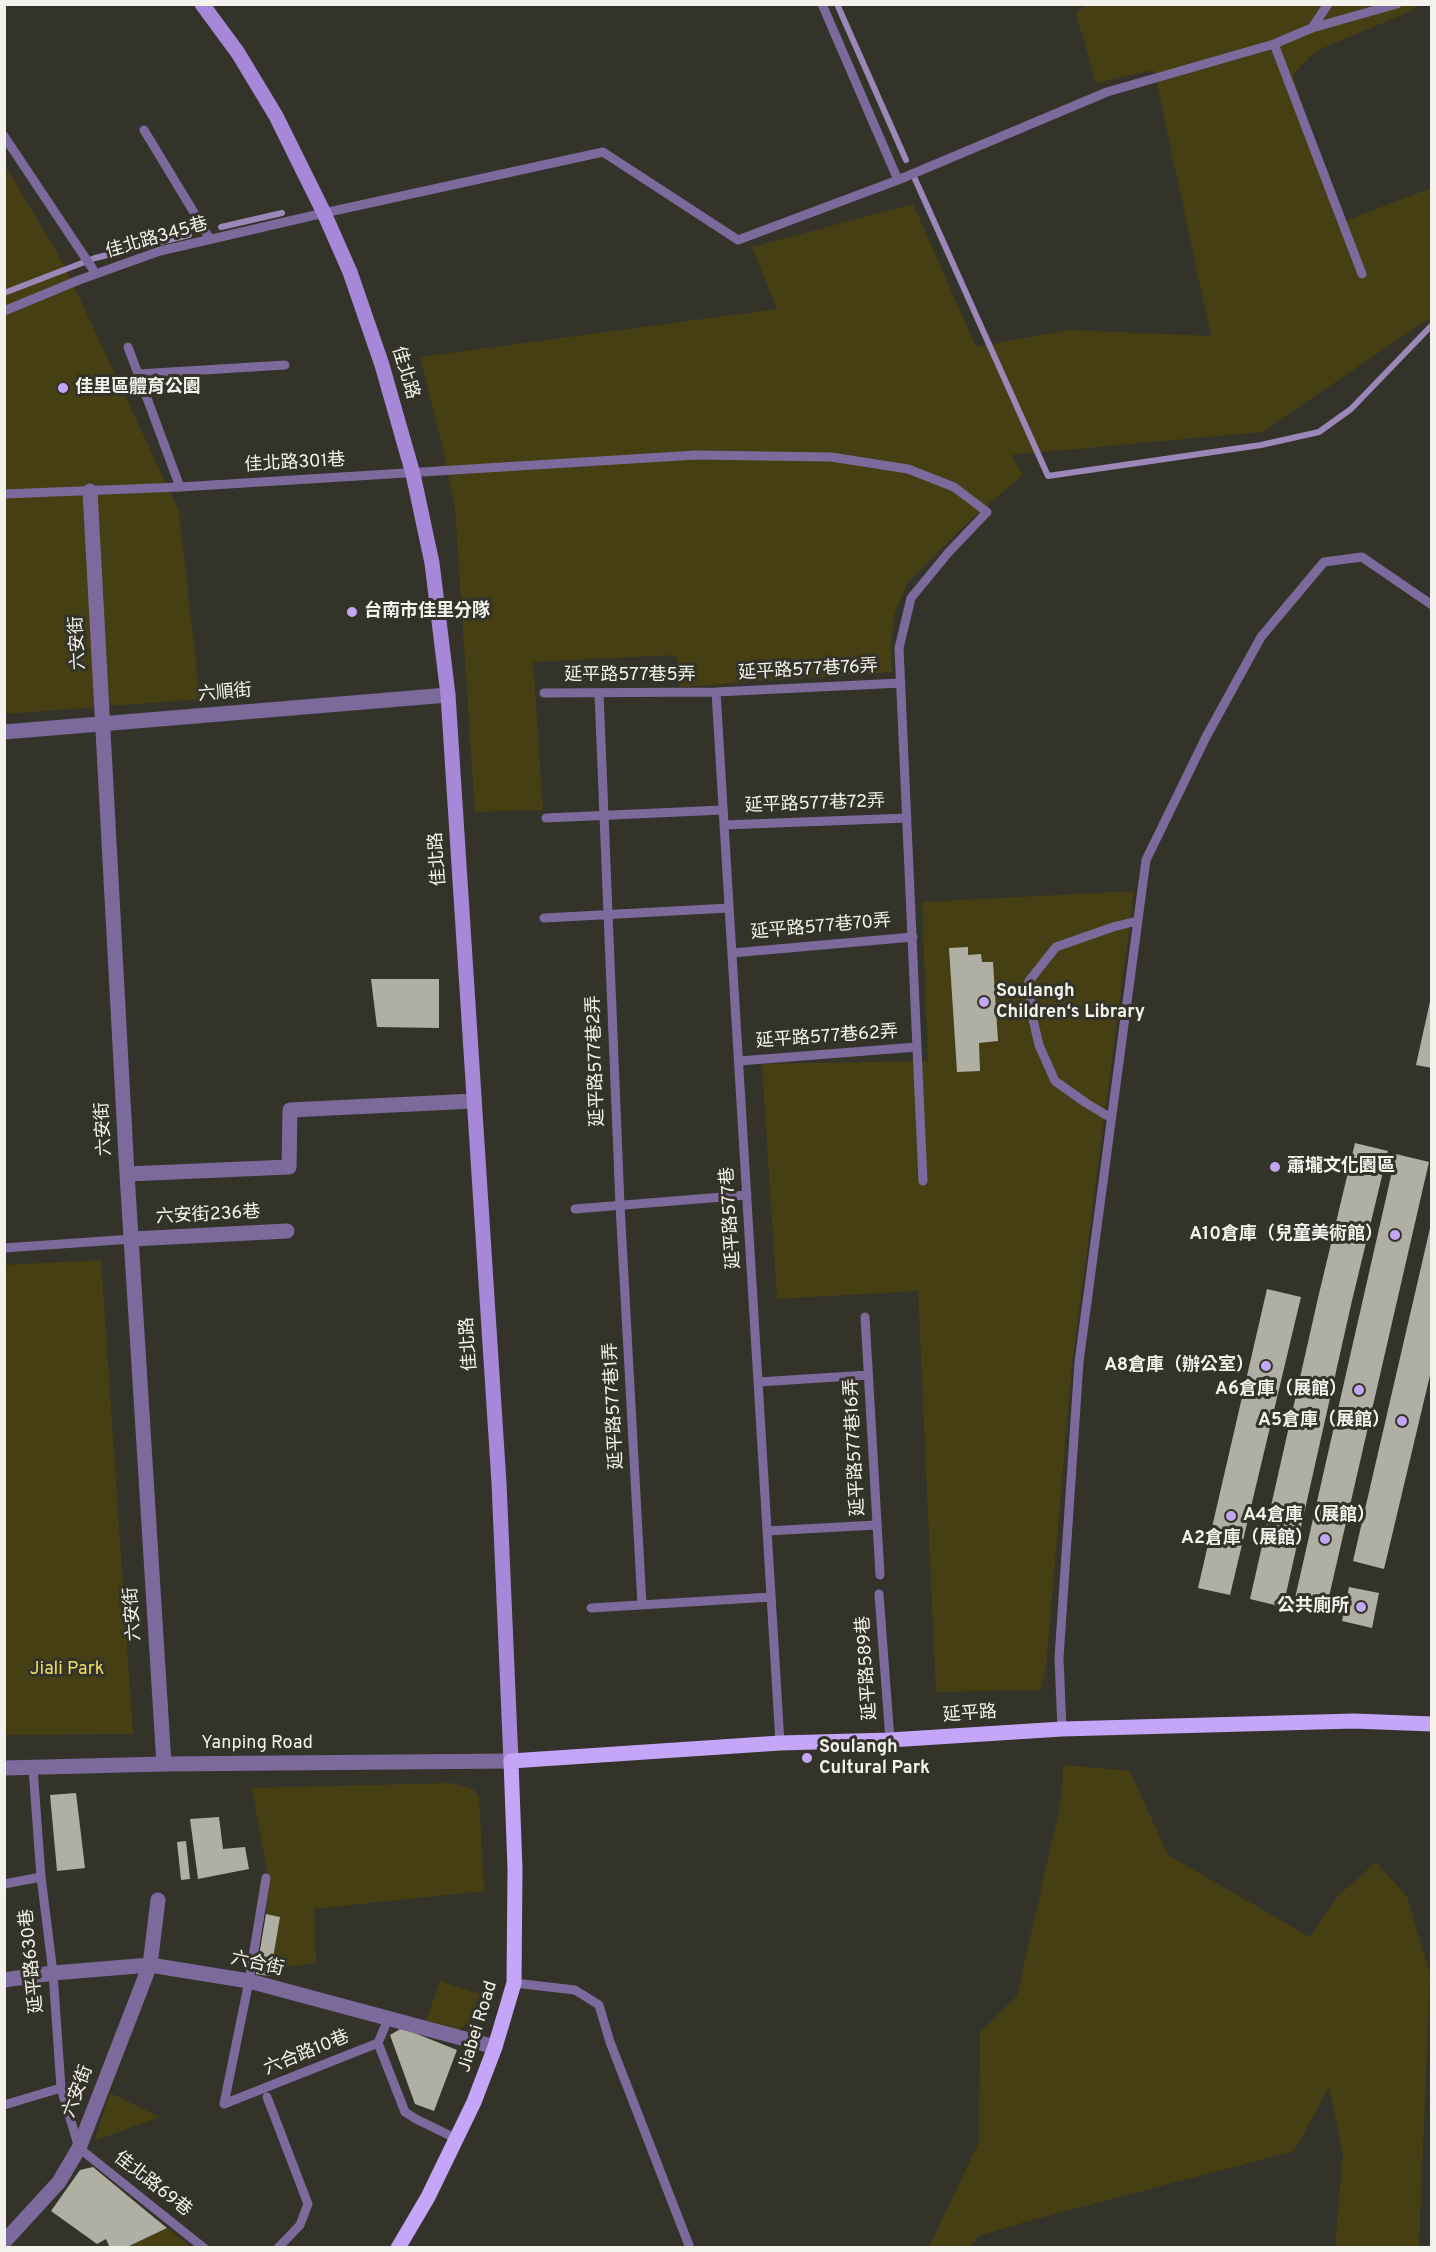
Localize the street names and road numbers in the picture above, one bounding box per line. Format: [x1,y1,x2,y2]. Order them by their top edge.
street label: 佳北路345巷 [103,214,211,264]
street label: 佳北路 [386,344,422,402]
street label: 佳北路301巷 [244,451,346,477]
street label: 六安街 [67,615,91,671]
street label: 延平路577巷76弄 [738,657,878,685]
street label: 延平路577巷5弄 [564,665,696,687]
street label: 六順街 [197,681,253,707]
street label: 延平路577巷72弄 [744,792,886,818]
street label: 佳北路 [426,831,452,887]
street label: 延平路577巷70弄 [750,911,892,945]
street label: 延平路577巷2弄 [584,995,610,1127]
street label: 延平路577巷62弄 [755,1022,899,1054]
street label: 六安街 [93,1101,117,1157]
street label: 延平路577巷 [718,1166,746,1270]
street label: 六安街236巷 [155,1202,261,1230]
street label: 佳北路 [457,1316,483,1372]
street label: 延平路577巷1弄 [601,1342,629,1470]
street label: 延平路577巷16弄 [842,1378,870,1516]
street label: 六安街 [121,1586,147,1642]
street label: 延平路589巷 [854,1615,882,1721]
street label: 延平路 [942,1702,998,1728]
street label: Yanping Road [201,1733,313,1755]
street label: 延平路630巷 [17,1908,49,2014]
street label: 六合街 [228,1948,286,1982]
street label: Jiabei Road [455,1979,503,2075]
street label: 六合路10巷 [261,2027,353,2081]
street label: 六安街 [59,2063,99,2121]
street label: 佳北路69巷 [109,2148,195,2222]

